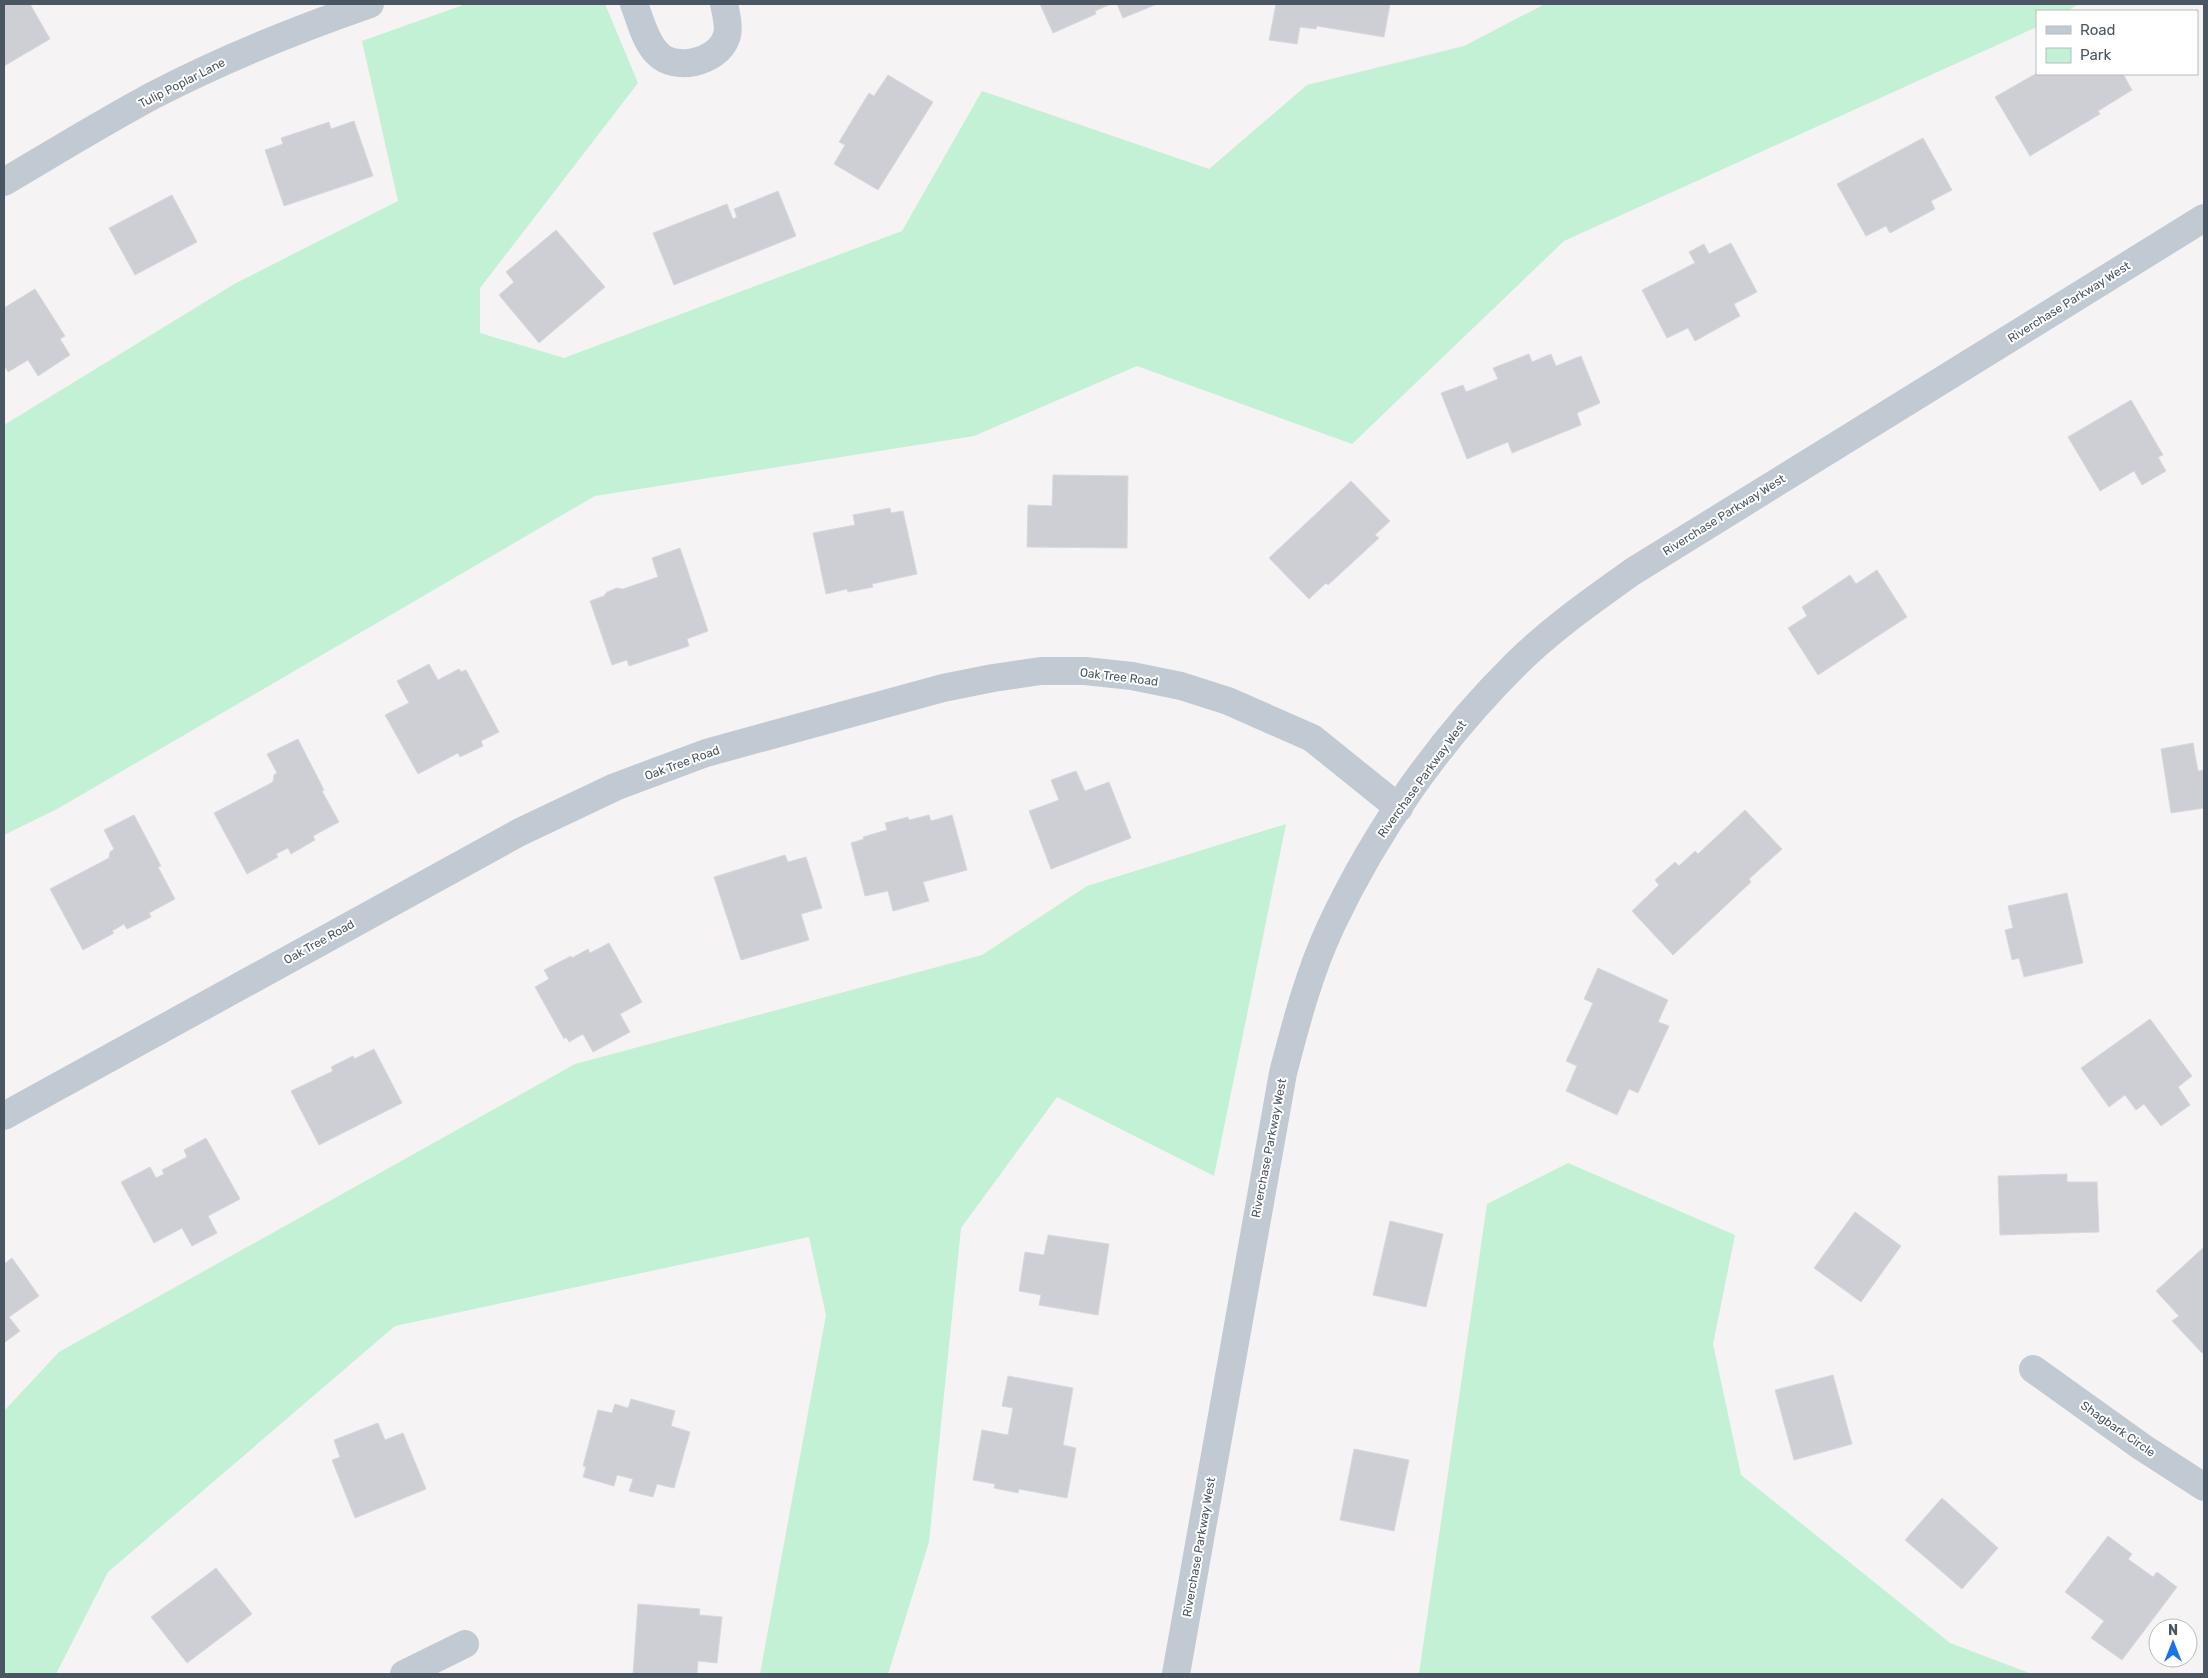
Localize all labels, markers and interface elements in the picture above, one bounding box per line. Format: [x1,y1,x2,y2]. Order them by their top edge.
legend [2036,10,2198,75]
text: Road [2080,21,2116,39]
text: Park [2080,46,2111,64]
street label: Tulip Poplar Lane [137,55,228,111]
street label: Riverchase Parkway West [2005,258,2133,345]
street label: Riverchase Parkway West [1660,471,1788,558]
street label: Oak Tree Road [1079,665,1159,689]
street label: Riverchase Parkway West [1375,717,1469,840]
street label: Oak Tree Road [643,743,721,783]
street label: Oak Tree Road [281,917,357,967]
street label: Riverchase Parkway West [1249,1077,1289,1219]
street label: Shagbark Circle [2078,1398,2158,1460]
street label: Riverchase Parkway West [1180,1476,1218,1618]
north arrow [2148,1618,2198,1668]
text: N [2168,1622,2178,1639]

